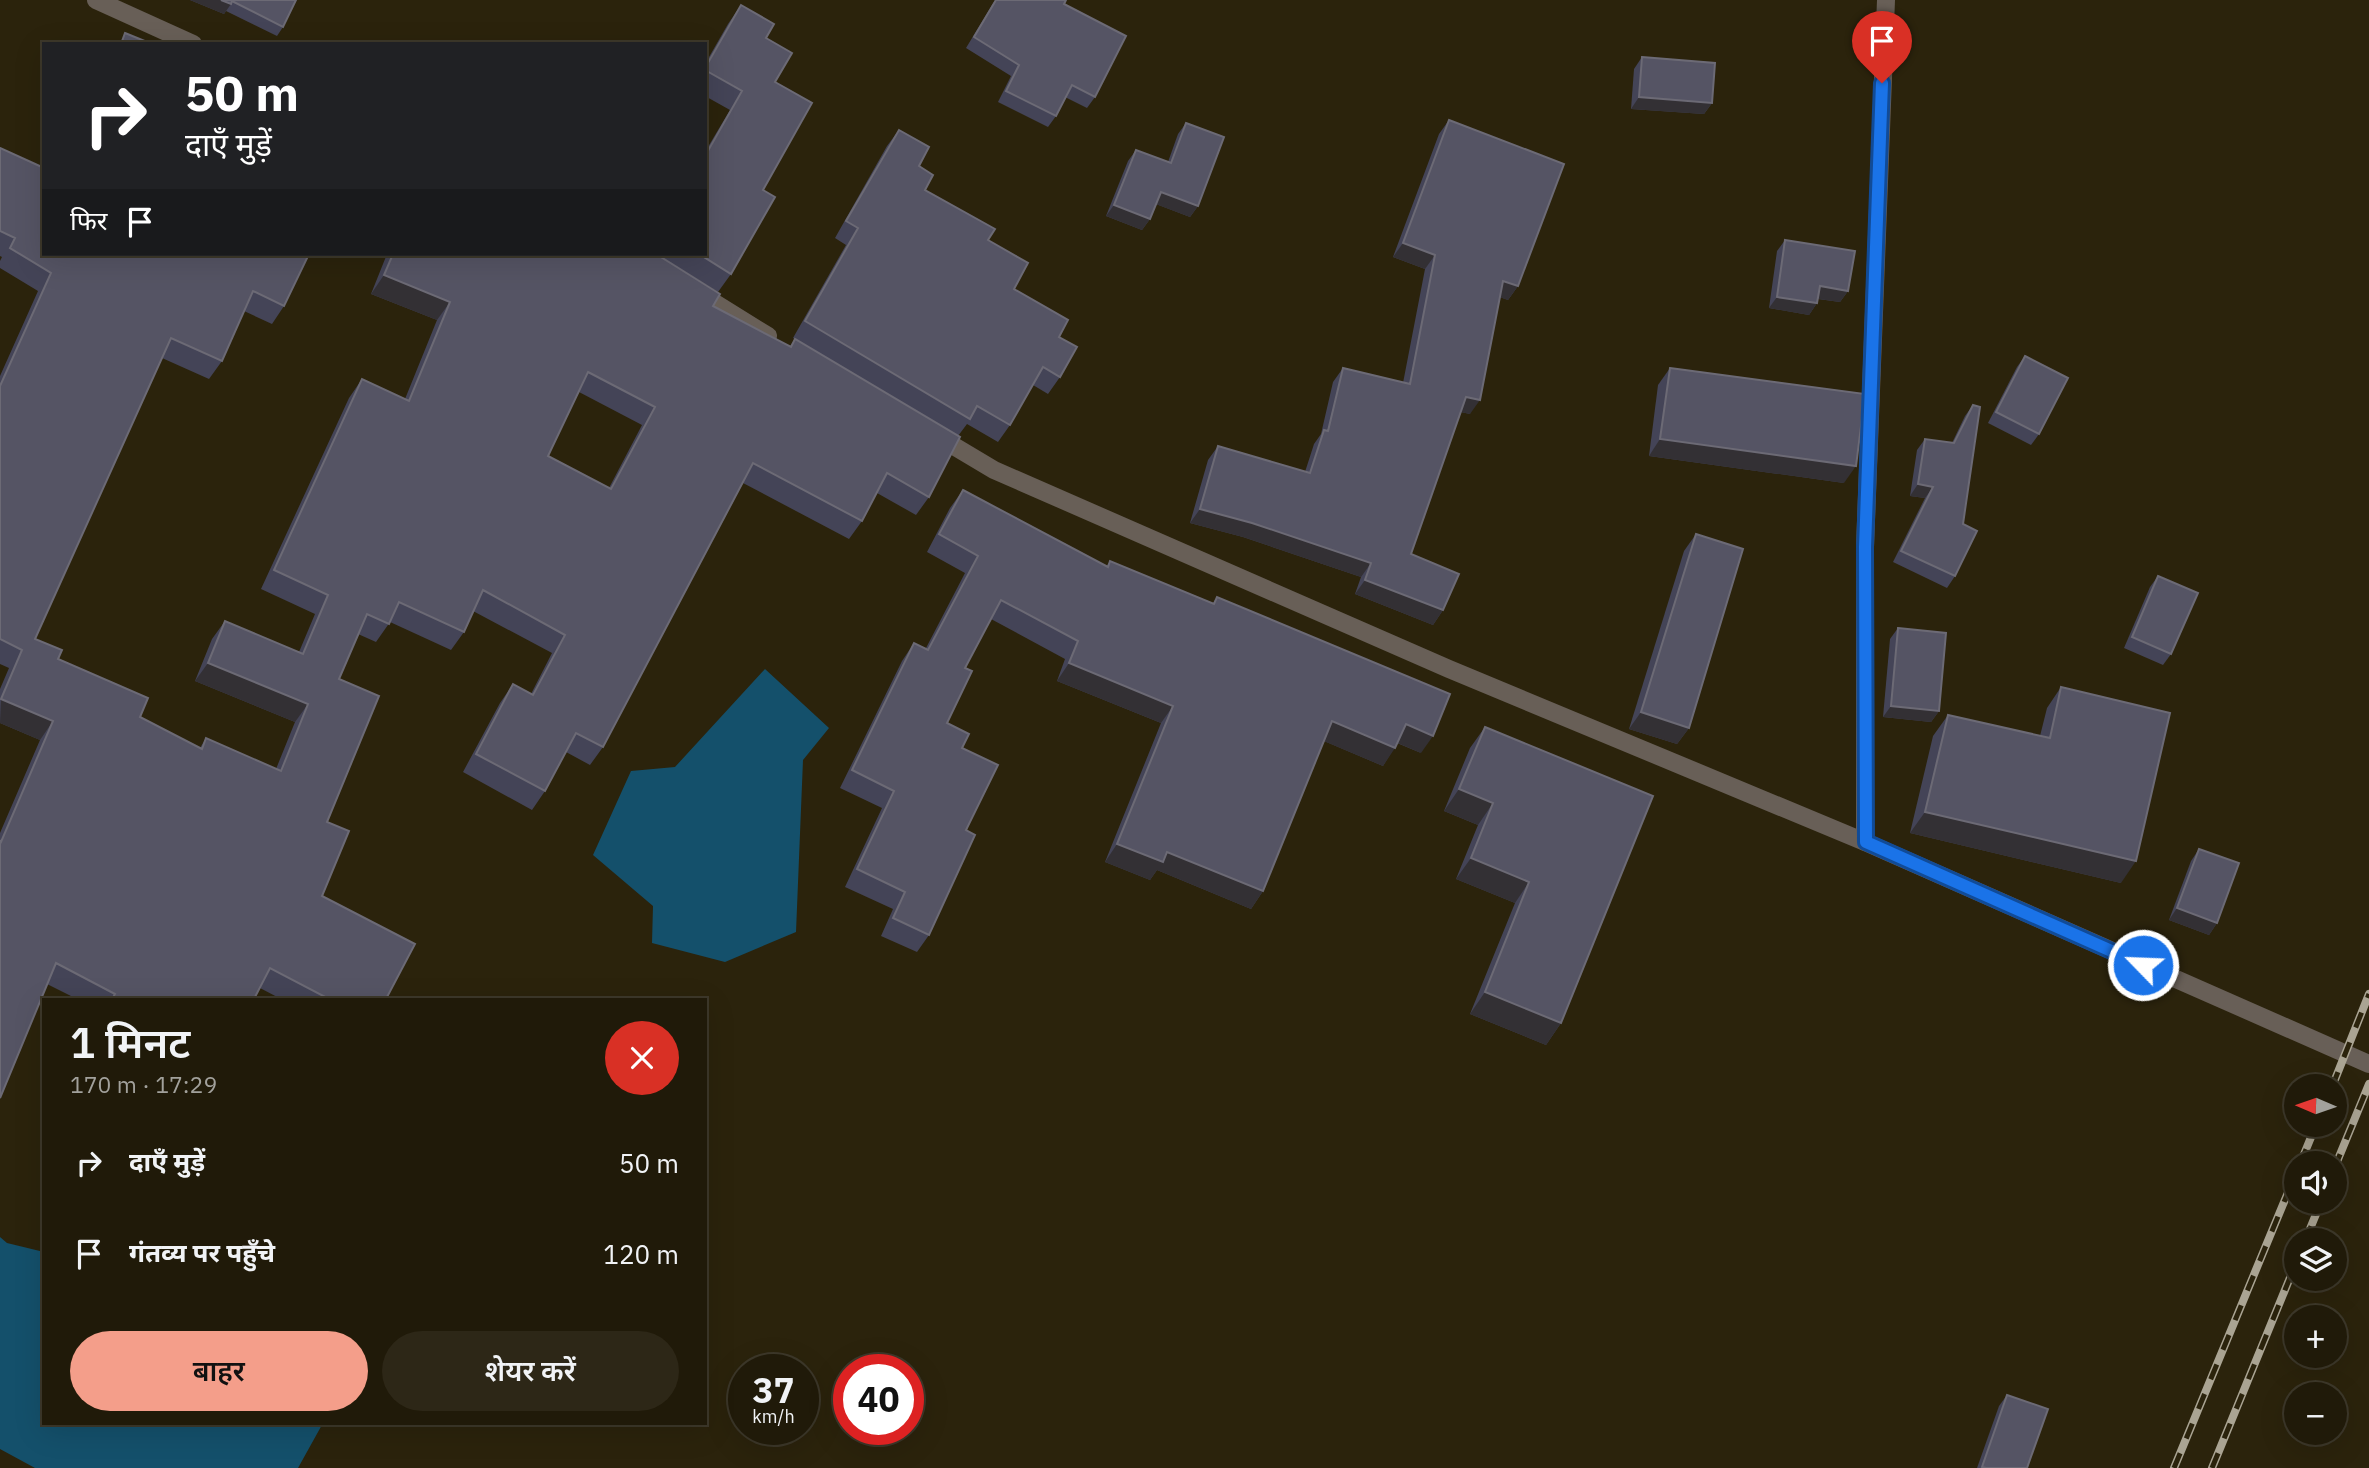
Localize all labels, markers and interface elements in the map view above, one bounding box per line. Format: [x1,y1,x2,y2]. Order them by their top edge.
pin [1852,11,1912,83]
icon: arrive [1863,22,1901,60]
text: 50 m [185,61,299,124]
icon: right [70,70,161,161]
text: दाएँ मुड़ें [185,123,272,165]
text: फिर [70,203,107,237]
icon: arrive [121,203,159,241]
position arrow [2106,928,2180,1002]
text: 1 मिनट [70,1015,190,1070]
button: close [605,1021,679,1095]
text: 170 m · 17:29 [70,1069,217,1099]
north arrow [2284,1074,2347,1138]
map controls [2284,1074,2347,1445]
icon: right [70,1144,108,1182]
text: दाएँ मुड़ें [129,1144,205,1178]
text: 50 m [619,1146,679,1180]
button: sound [2284,1151,2347,1214]
button: layers [2284,1228,2347,1291]
icon: arrive [70,1235,108,1273]
text: गंतव्य पर पहुँचे [129,1235,275,1269]
text: 120 m [603,1237,679,1271]
button: + [2284,1305,2347,1368]
button: बाहर [70,1331,368,1411]
button: शेयर करें [382,1331,679,1411]
speed limit sign: 40 [833,1354,924,1445]
text: 37 [752,1367,795,1413]
button: − [2284,1382,2347,1445]
text: km/h [752,1405,795,1428]

